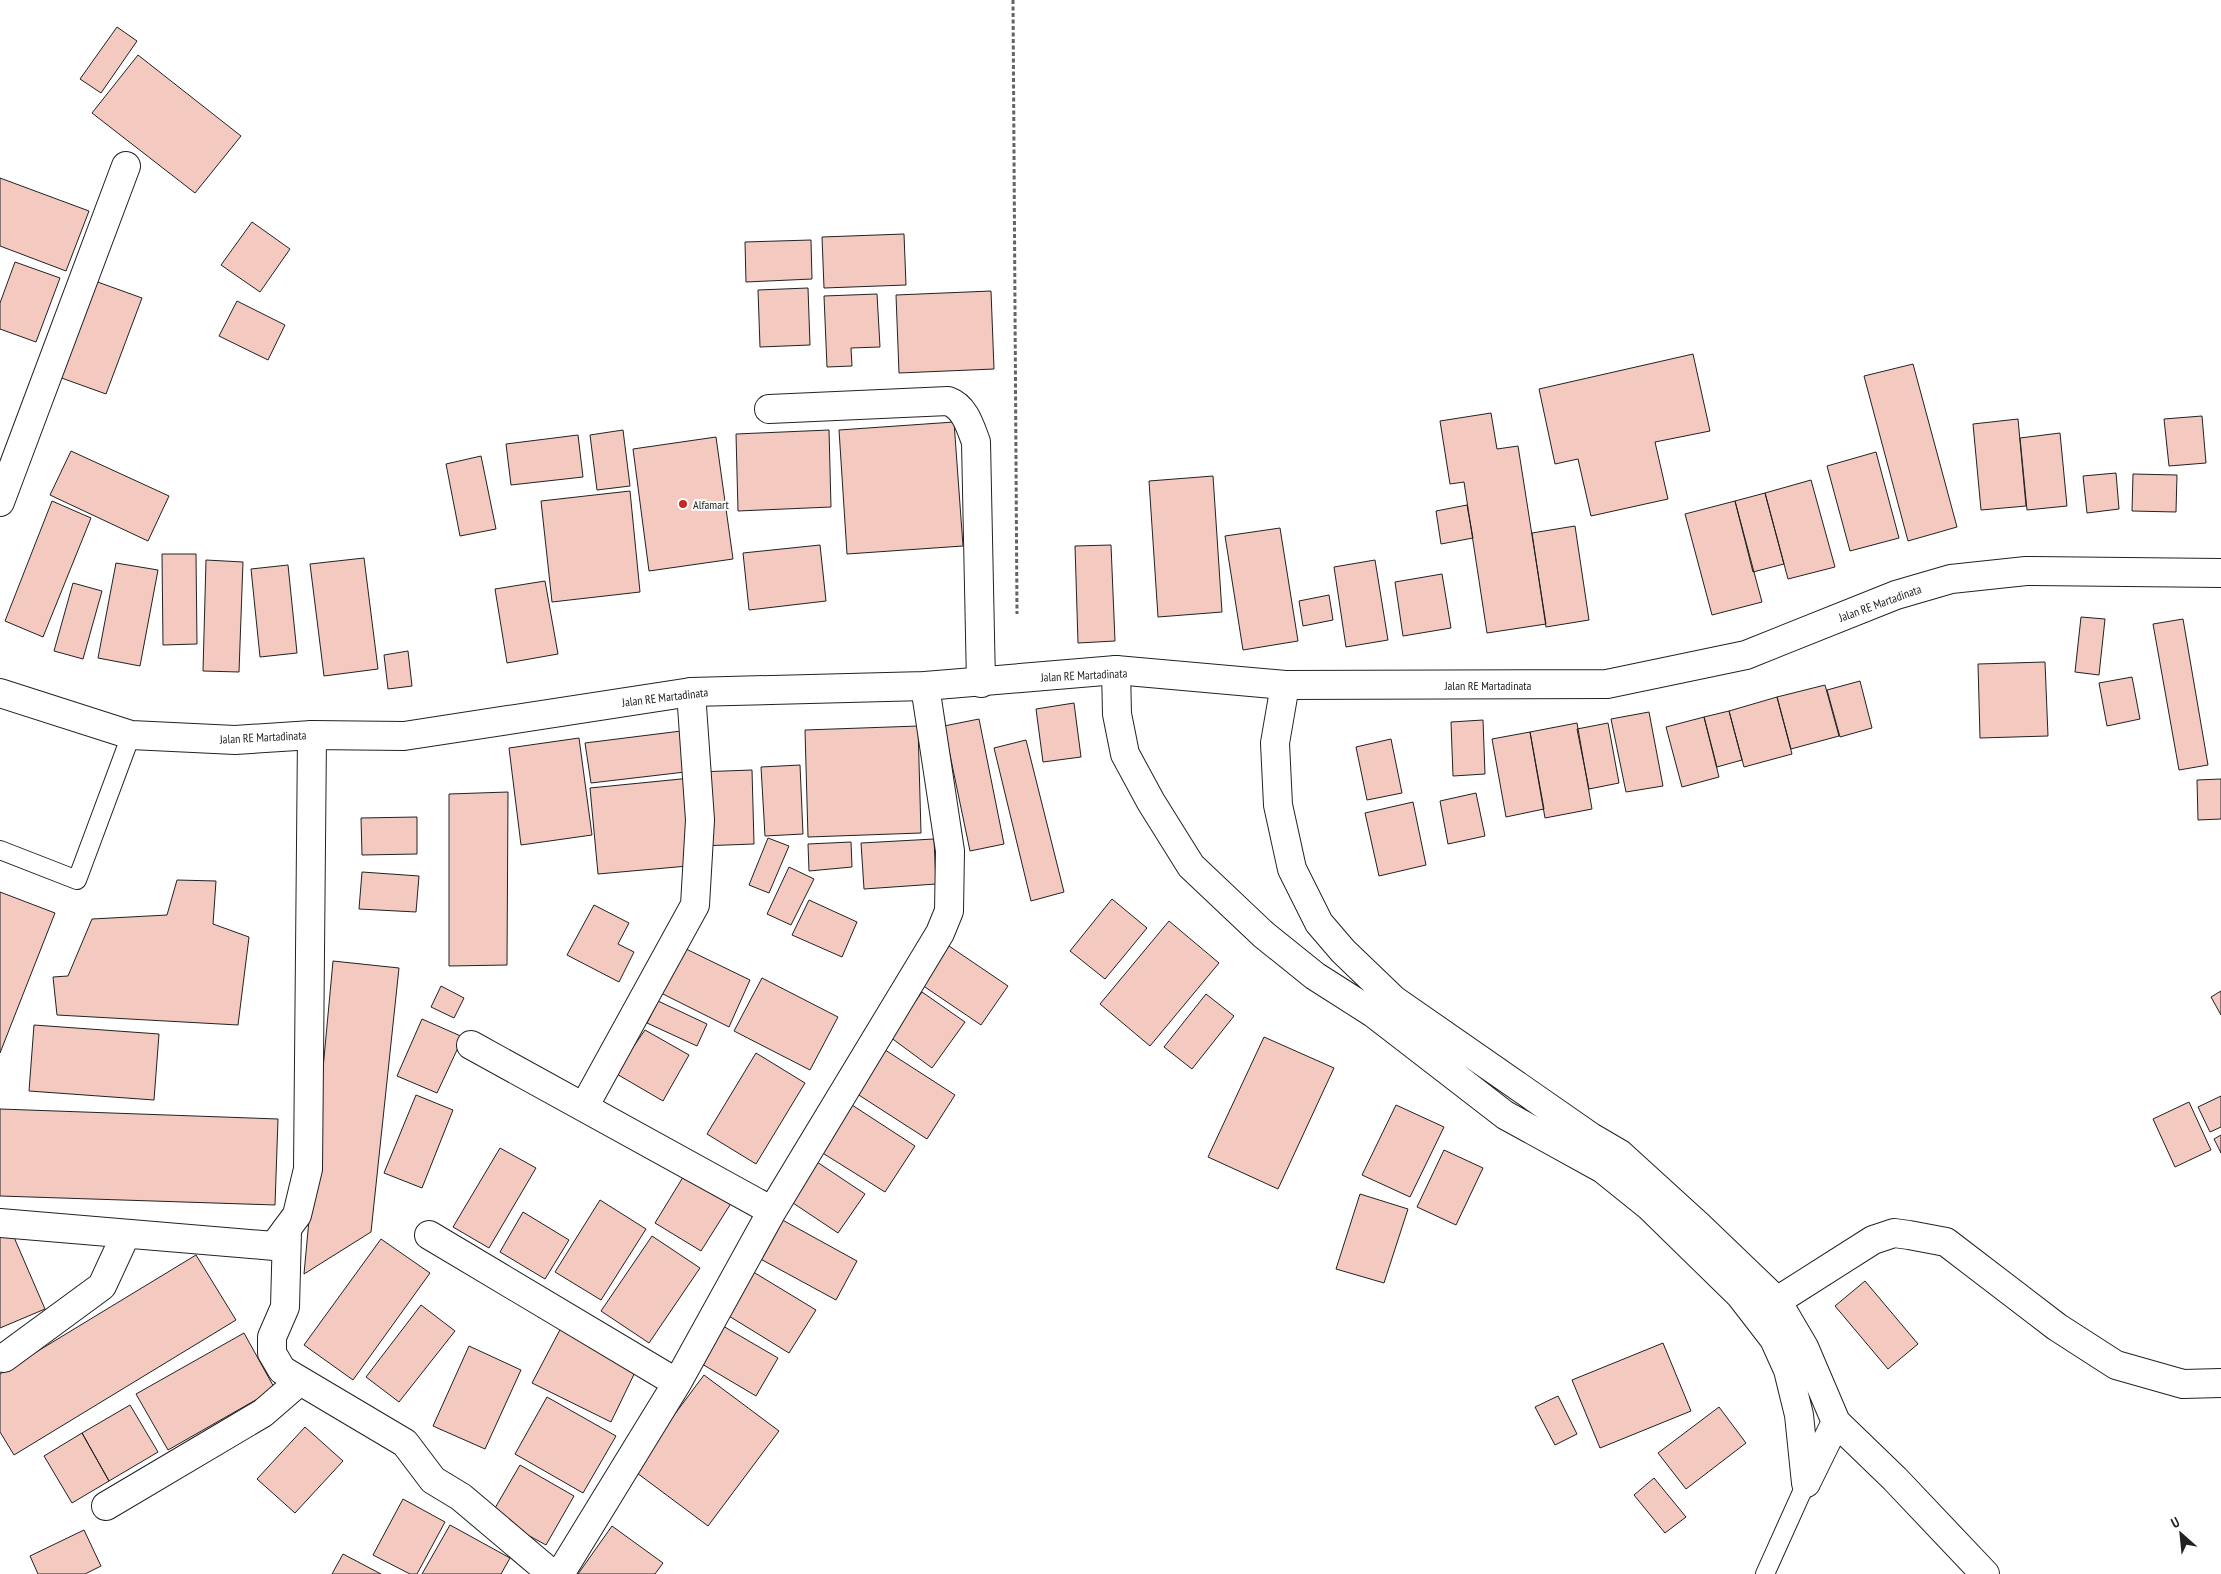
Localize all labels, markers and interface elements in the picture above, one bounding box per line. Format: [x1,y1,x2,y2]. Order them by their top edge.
place label: Alfamart [693,497,730,512]
marker: Alfamart [677,498,689,510]
street label: Jalan RE Martadinata [1836,581,1923,625]
street label: Jalan RE Martadinata [1039,665,1128,685]
street label: Jalan RE Martadinata [1444,678,1532,693]
street label: Jalan RE Martadinata [620,684,709,710]
street label: Jalan RE Martadinata [218,727,307,747]
north arrow [2156,1509,2206,1559]
text: U [2168,1513,2182,1532]

